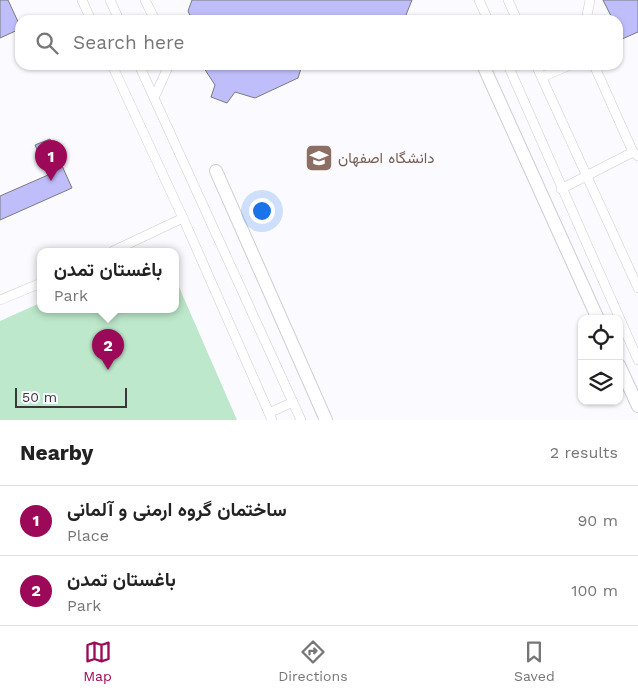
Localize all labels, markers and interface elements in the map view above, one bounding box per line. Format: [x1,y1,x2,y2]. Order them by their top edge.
search box [15,15,623,70]
icon: search [33,29,61,57]
text: Search here [73,31,184,54]
pin: 1 [35,140,67,181]
school or university icon: دانشگاه اصفهان [304,143,334,173]
place label: دانشگاه اصفهان [338,149,434,167]
your location [249,198,275,224]
popup [37,248,179,313]
text: باغستان تمدن [54,258,162,281]
text: Park [54,286,88,305]
map controls [578,315,623,405]
button: locate [578,315,623,360]
pin: 2 [92,329,124,370]
button: layers [578,360,623,405]
scale bar [15,385,128,408]
text: 50 m [22,389,57,405]
text: Nearby [20,440,93,465]
text: 2 results [550,443,618,462]
text: ساختمان گروه ارمنی و آلمانی [67,498,287,521]
text: 1 [33,511,39,530]
text: 90 m [577,511,618,530]
text: Place [67,526,109,545]
text: باغستان تمدن [67,568,176,591]
text: 2 [31,581,41,600]
text: 100 m [571,581,618,600]
text: Park [67,596,101,615]
tab: Map [83,638,112,684]
tab: Directions [278,638,348,684]
tab: Saved [514,638,555,684]

